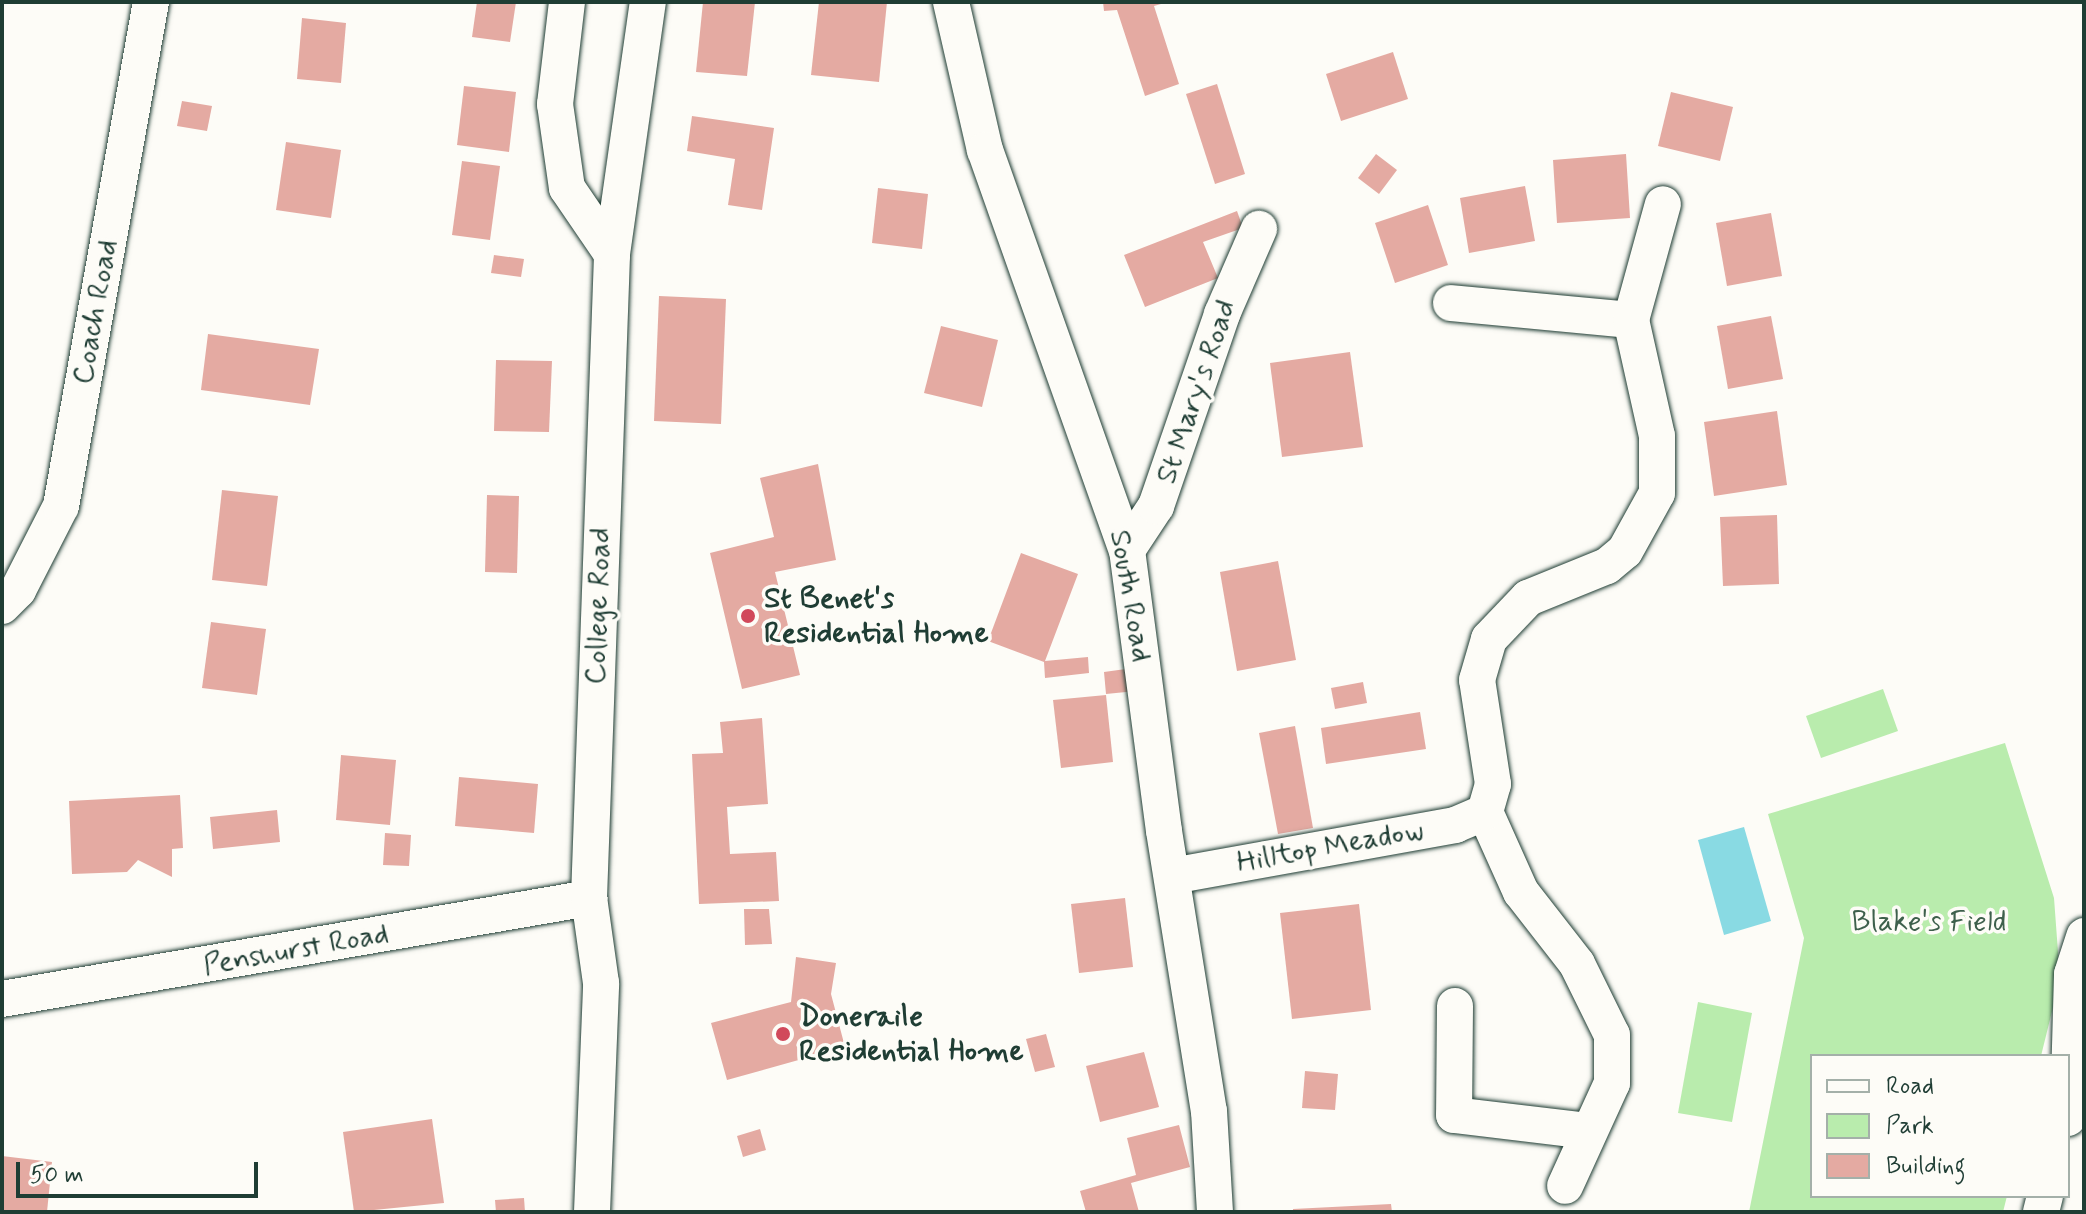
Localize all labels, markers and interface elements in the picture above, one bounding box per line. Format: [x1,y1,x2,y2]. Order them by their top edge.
street label: Coach Road [66,237,126,387]
street label: St Mary's Road [1149,295,1245,489]
street label: College Road [578,527,620,685]
street label: South Road [1101,527,1159,665]
place label: St Benet's Residential Home [764,581,988,652]
marker: St Benet's Residential Home [739,607,757,625]
street label: Hilltop Meadow [1231,812,1429,882]
park label: Blake's Field [1851,904,2007,940]
street label: Penshurst Road [200,916,392,984]
place label: Doneraile Residential Home [799,999,1023,1070]
marker: Doneraile Residential Home [774,1025,792,1043]
legend [1810,1054,2070,1198]
text: Road [1886,1071,1934,1102]
text: Park [1886,1111,1934,1142]
scale bar [20,1146,262,1196]
text: Building [1886,1151,1966,1182]
text: 50 m [30,1160,84,1191]

